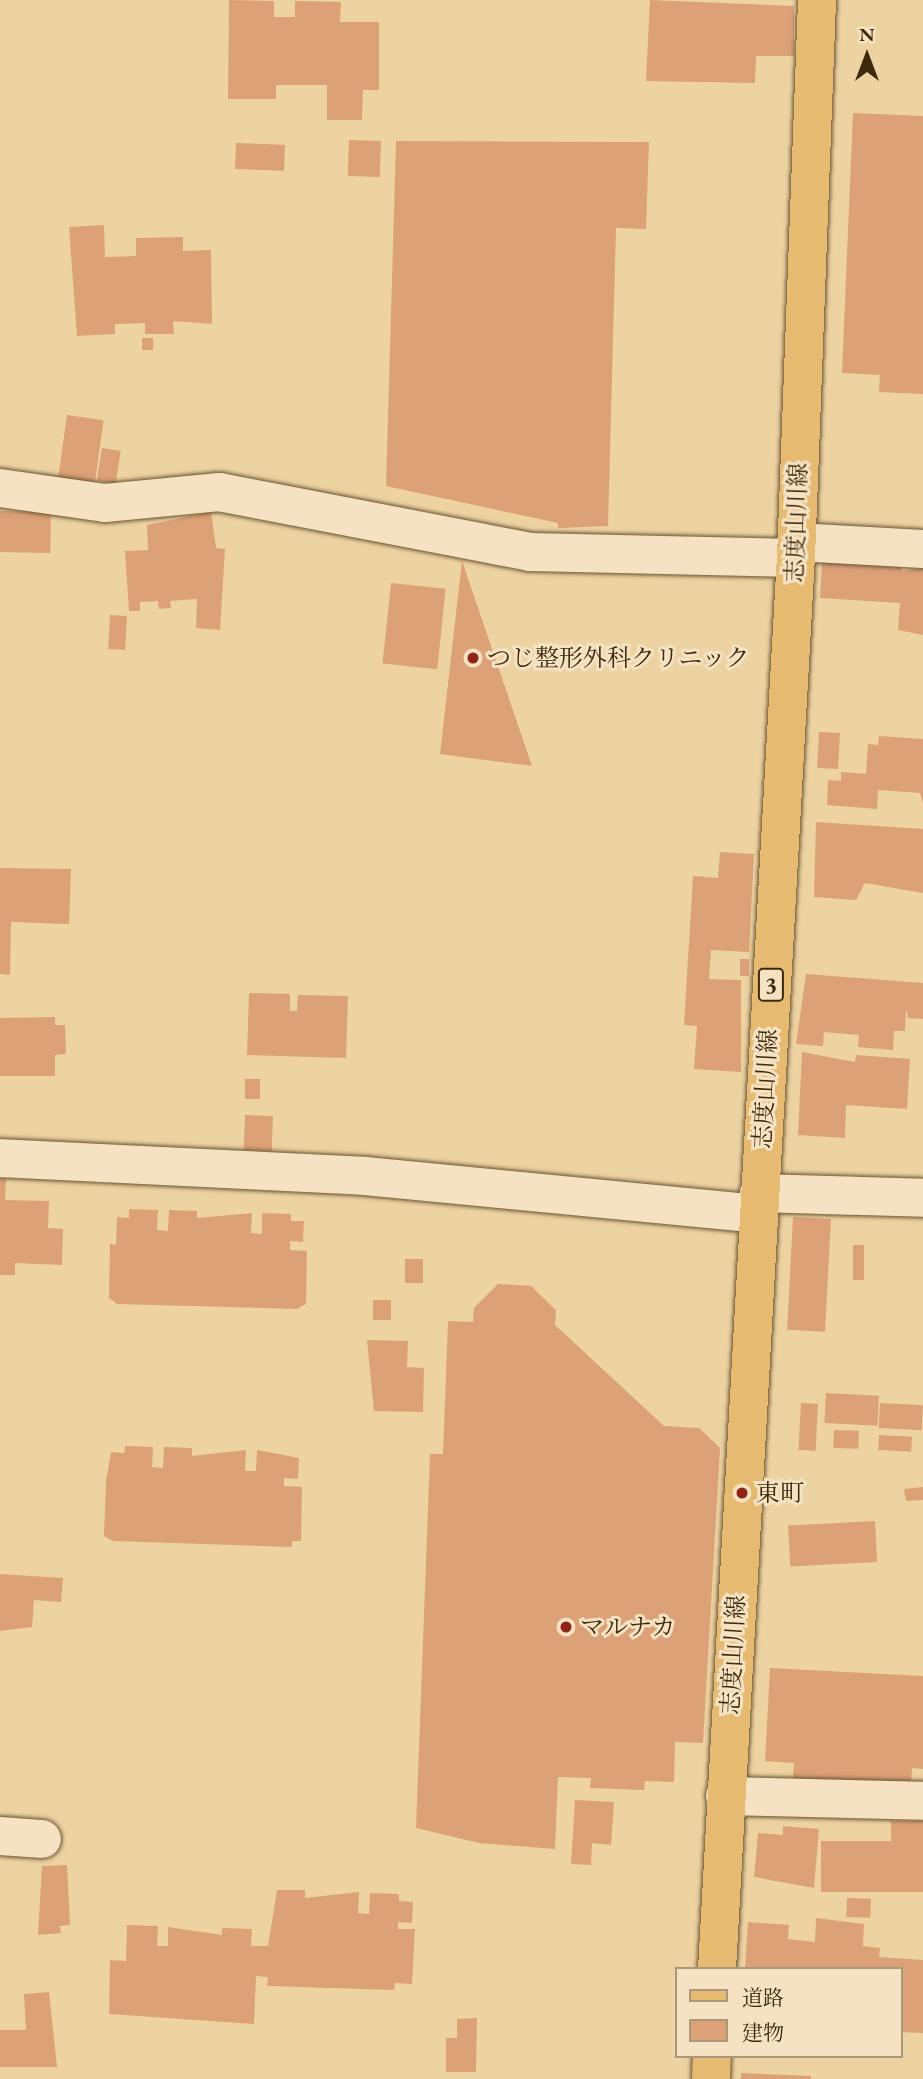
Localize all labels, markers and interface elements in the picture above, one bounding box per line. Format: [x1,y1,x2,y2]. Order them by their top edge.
north arrow [832,21,902,91]
text: N [859,22,875,47]
street label: 志度山川線 [780,463,812,583]
place label: つじ整形外科クリニック [487,644,751,672]
marker: つじ整形外科クリニック [465,650,481,666]
road number: 3 [757,966,785,1004]
street label: 志度山川線 [747,1028,783,1150]
place label: 東町 [756,1479,804,1507]
marker: 東町 [734,1485,750,1501]
street label: 志度山川線 [715,1594,751,1716]
place label: マルナカ [580,1613,676,1641]
marker: マルナカ [558,1619,574,1635]
legend [674,1967,902,2058]
text: 道路 [742,1984,784,2011]
text: 建物 [742,2019,784,2046]

